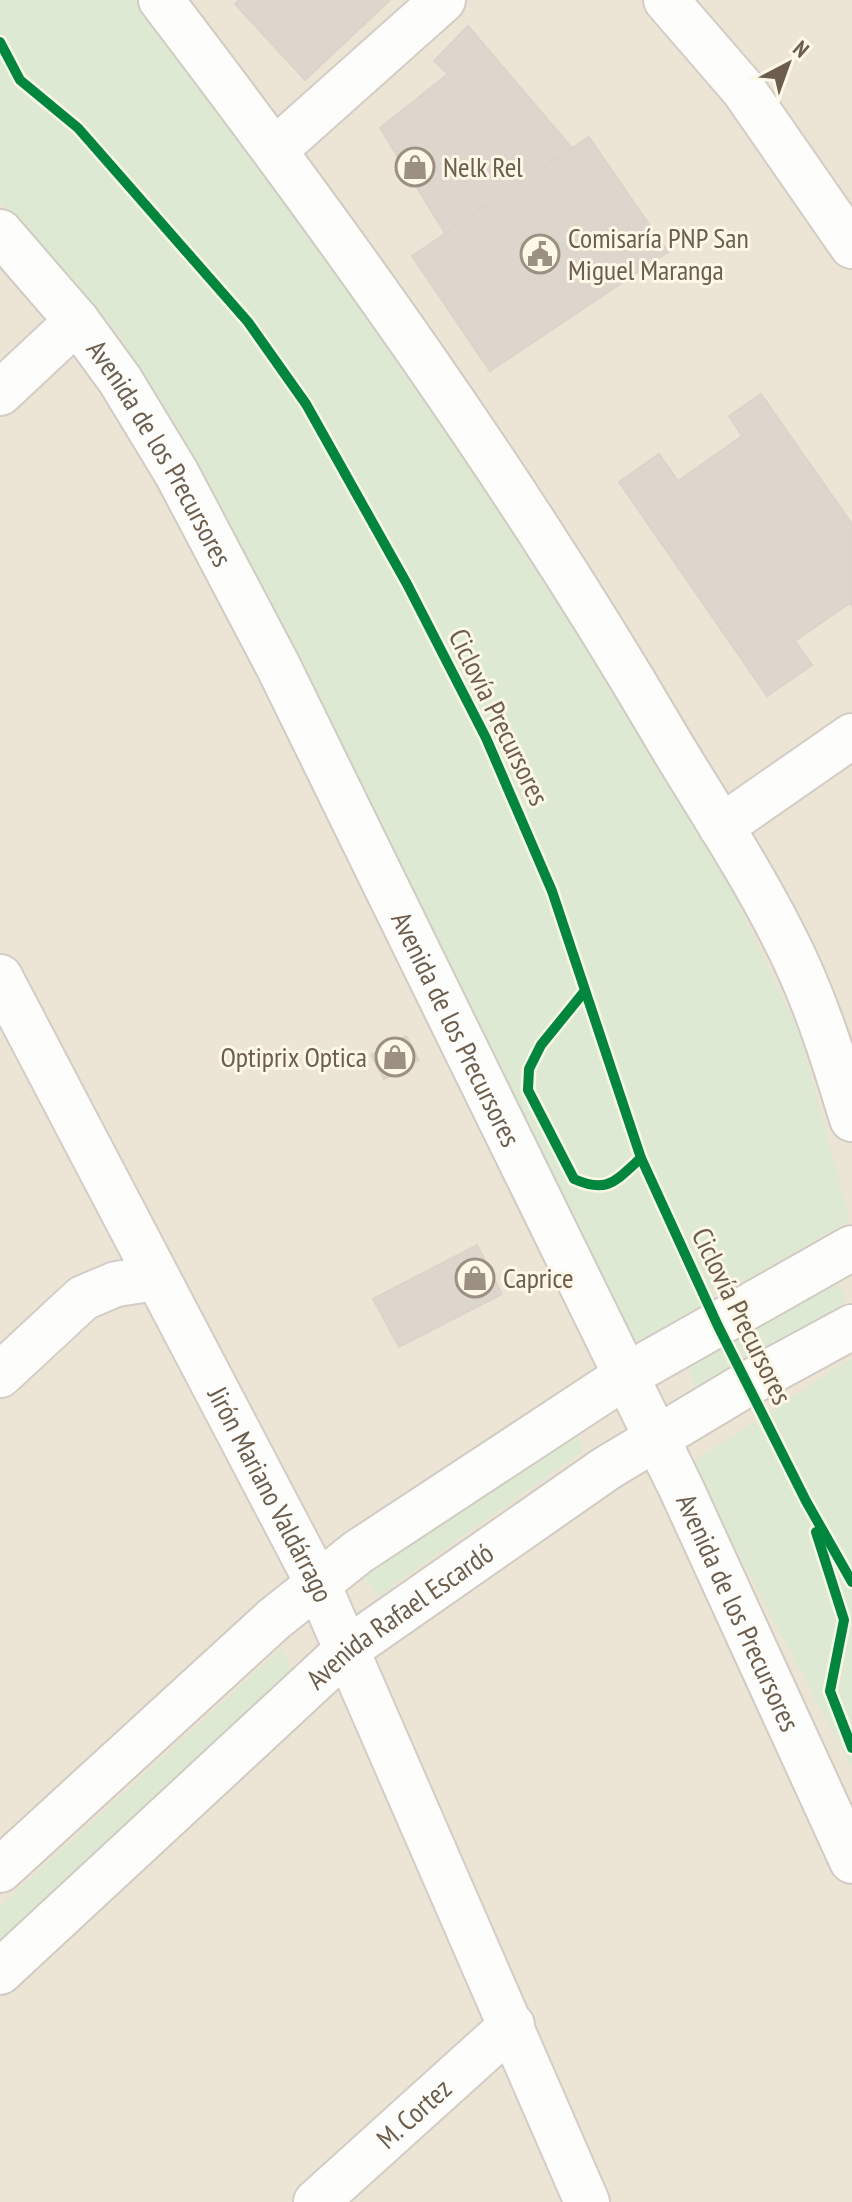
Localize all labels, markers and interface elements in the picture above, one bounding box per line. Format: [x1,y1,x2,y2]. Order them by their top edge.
north arrow [748,24,828,104]
text: N [787,34,815,63]
shop icon: Nelk Rel [394,146,436,188]
place label: Nelk Rel [443,148,523,185]
place label: Comisaría PNP San Miguel Maranga [568,219,749,288]
public building icon: Comisaría PNP San Miguel Maranga [519,233,561,275]
street label: Avenida de los Precursores [79,332,241,573]
street label: Ciclovía Precursores [441,622,558,811]
street label: Avenida de los Precursores [383,905,530,1153]
shop icon: Optiprix Optica [374,1036,416,1078]
place label: Optiprix Optica [220,1038,367,1075]
street label: Ciclovía Precursores [684,1221,801,1410]
shop icon: Caprice [454,1257,496,1299]
place label: Caprice [503,1259,574,1296]
street label: Jirón Mariano Valdárrago [199,1379,342,1608]
street label: Avenida de los Precursores [668,1488,809,1737]
street label: Avenida Rafael Escardó [298,1534,500,1697]
street label: M. Cortez [368,2070,459,2157]

